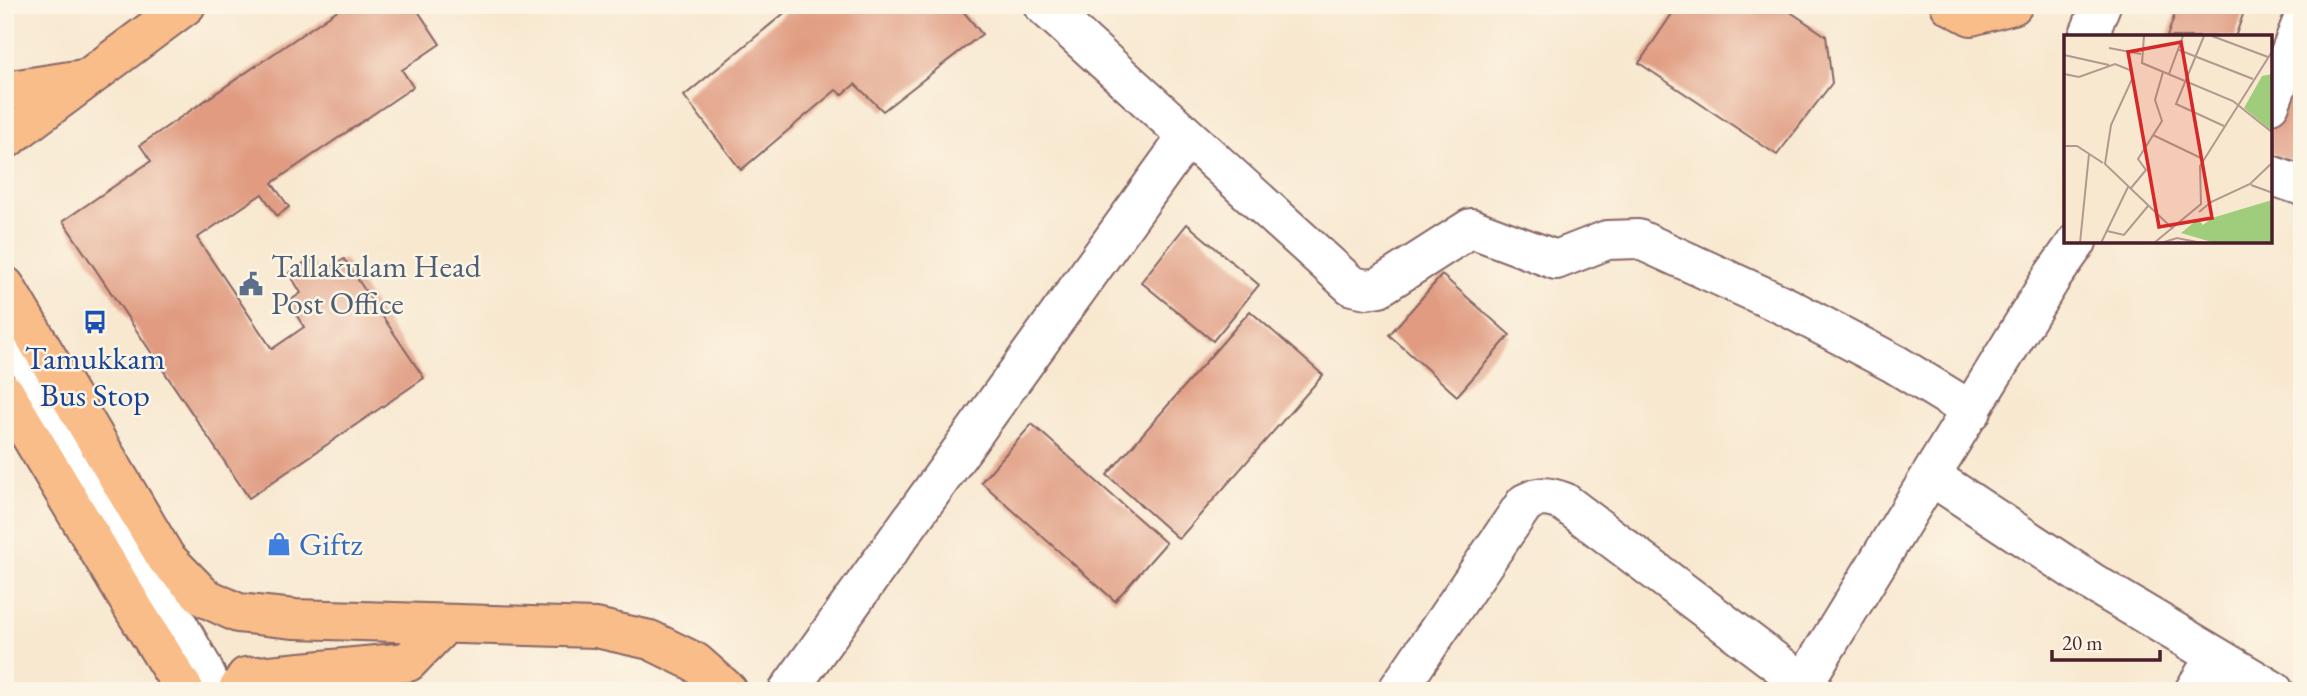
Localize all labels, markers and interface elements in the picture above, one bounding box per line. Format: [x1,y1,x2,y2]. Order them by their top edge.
inset map [2064,35,2272,243]
place label: Tallakulam Head Post Office [271,245,482,324]
public building icon: Tallakulam Head Post Office [237,270,265,298]
bus stop icon: Tamukkam Bus Stop [81,308,109,336]
place label: Tamukkam Bus Stop [25,337,165,416]
place label: Giftz [299,523,362,565]
shop icon: Giftz [265,530,293,558]
scale bar [2052,619,2160,663]
text: 20 m [2062,629,2103,656]

